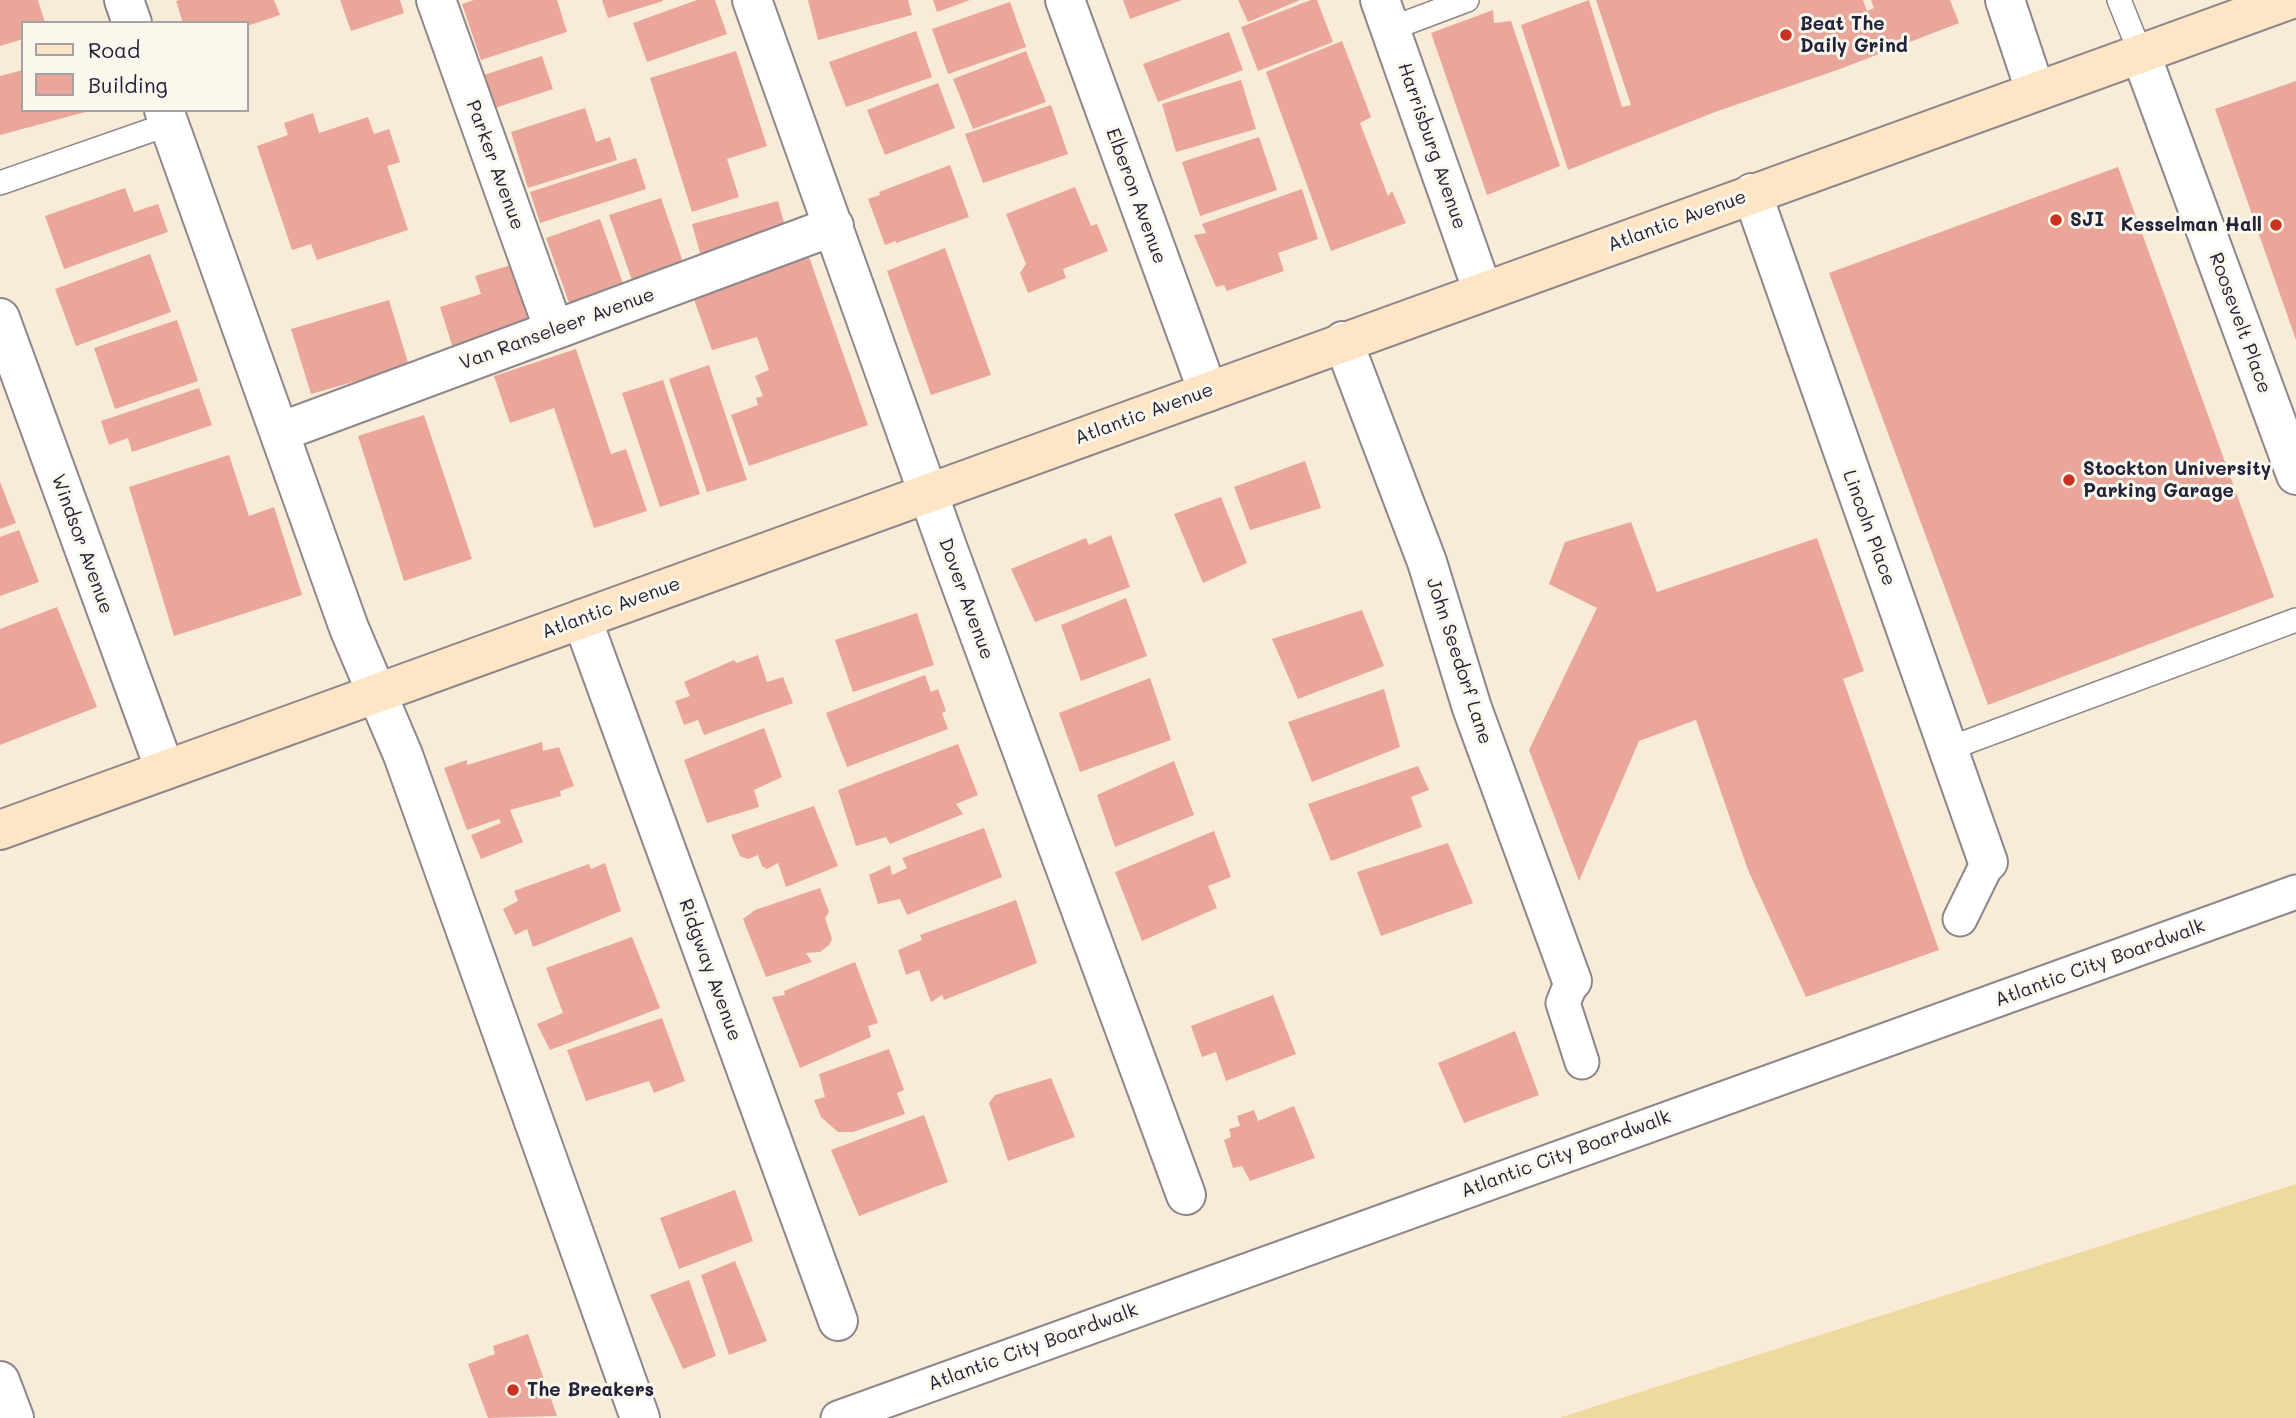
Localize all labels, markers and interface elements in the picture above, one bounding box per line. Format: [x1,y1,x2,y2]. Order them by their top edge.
place label: Beat The Daily Grind [1800,13,1908,57]
legend [21,21,248,112]
marker: Beat The Daily Grind [1778,27,1794,43]
text: Road [88,36,140,63]
street label: Harrisburg Avenue [1393,60,1471,232]
text: Building [88,71,168,98]
street label: Parker Avenue [461,97,529,233]
street label: Elberon Avenue [1101,125,1171,267]
street label: Atlantic Avenue [1605,185,1749,257]
place label: SJI [2070,209,2104,231]
marker: SJI [2048,212,2064,228]
place label: Kesselman Hall [2121,214,2262,236]
marker: Kesselman Hall [2268,217,2284,233]
street label: Roosevelt Place [2204,250,2276,396]
street label: Van Ranseleer Avenue [456,283,658,375]
street label: Atlantic Avenue [1072,378,1216,450]
place label: Stockton University Parking Garage [2083,458,2271,502]
street label: Lincoln Place [1838,467,1900,589]
street label: Windsor Avenue [46,471,118,617]
marker: Stockton University Parking Garage [2061,472,2077,488]
street label: Dover Avenue [933,535,999,663]
street label: Atlantic Avenue [539,572,683,644]
street label: John Seedorf Lane [1421,575,1497,747]
street label: Ridgway Avenue [674,896,746,1044]
street label: Atlantic City Boardwalk [1992,914,2208,1012]
street label: Atlantic City Boardwalk [1458,1105,1674,1203]
street label: Atlantic City Boardwalk [925,1298,1141,1396]
place label: The Breakers [527,1379,654,1401]
marker: The Breakers [505,1382,521,1398]

